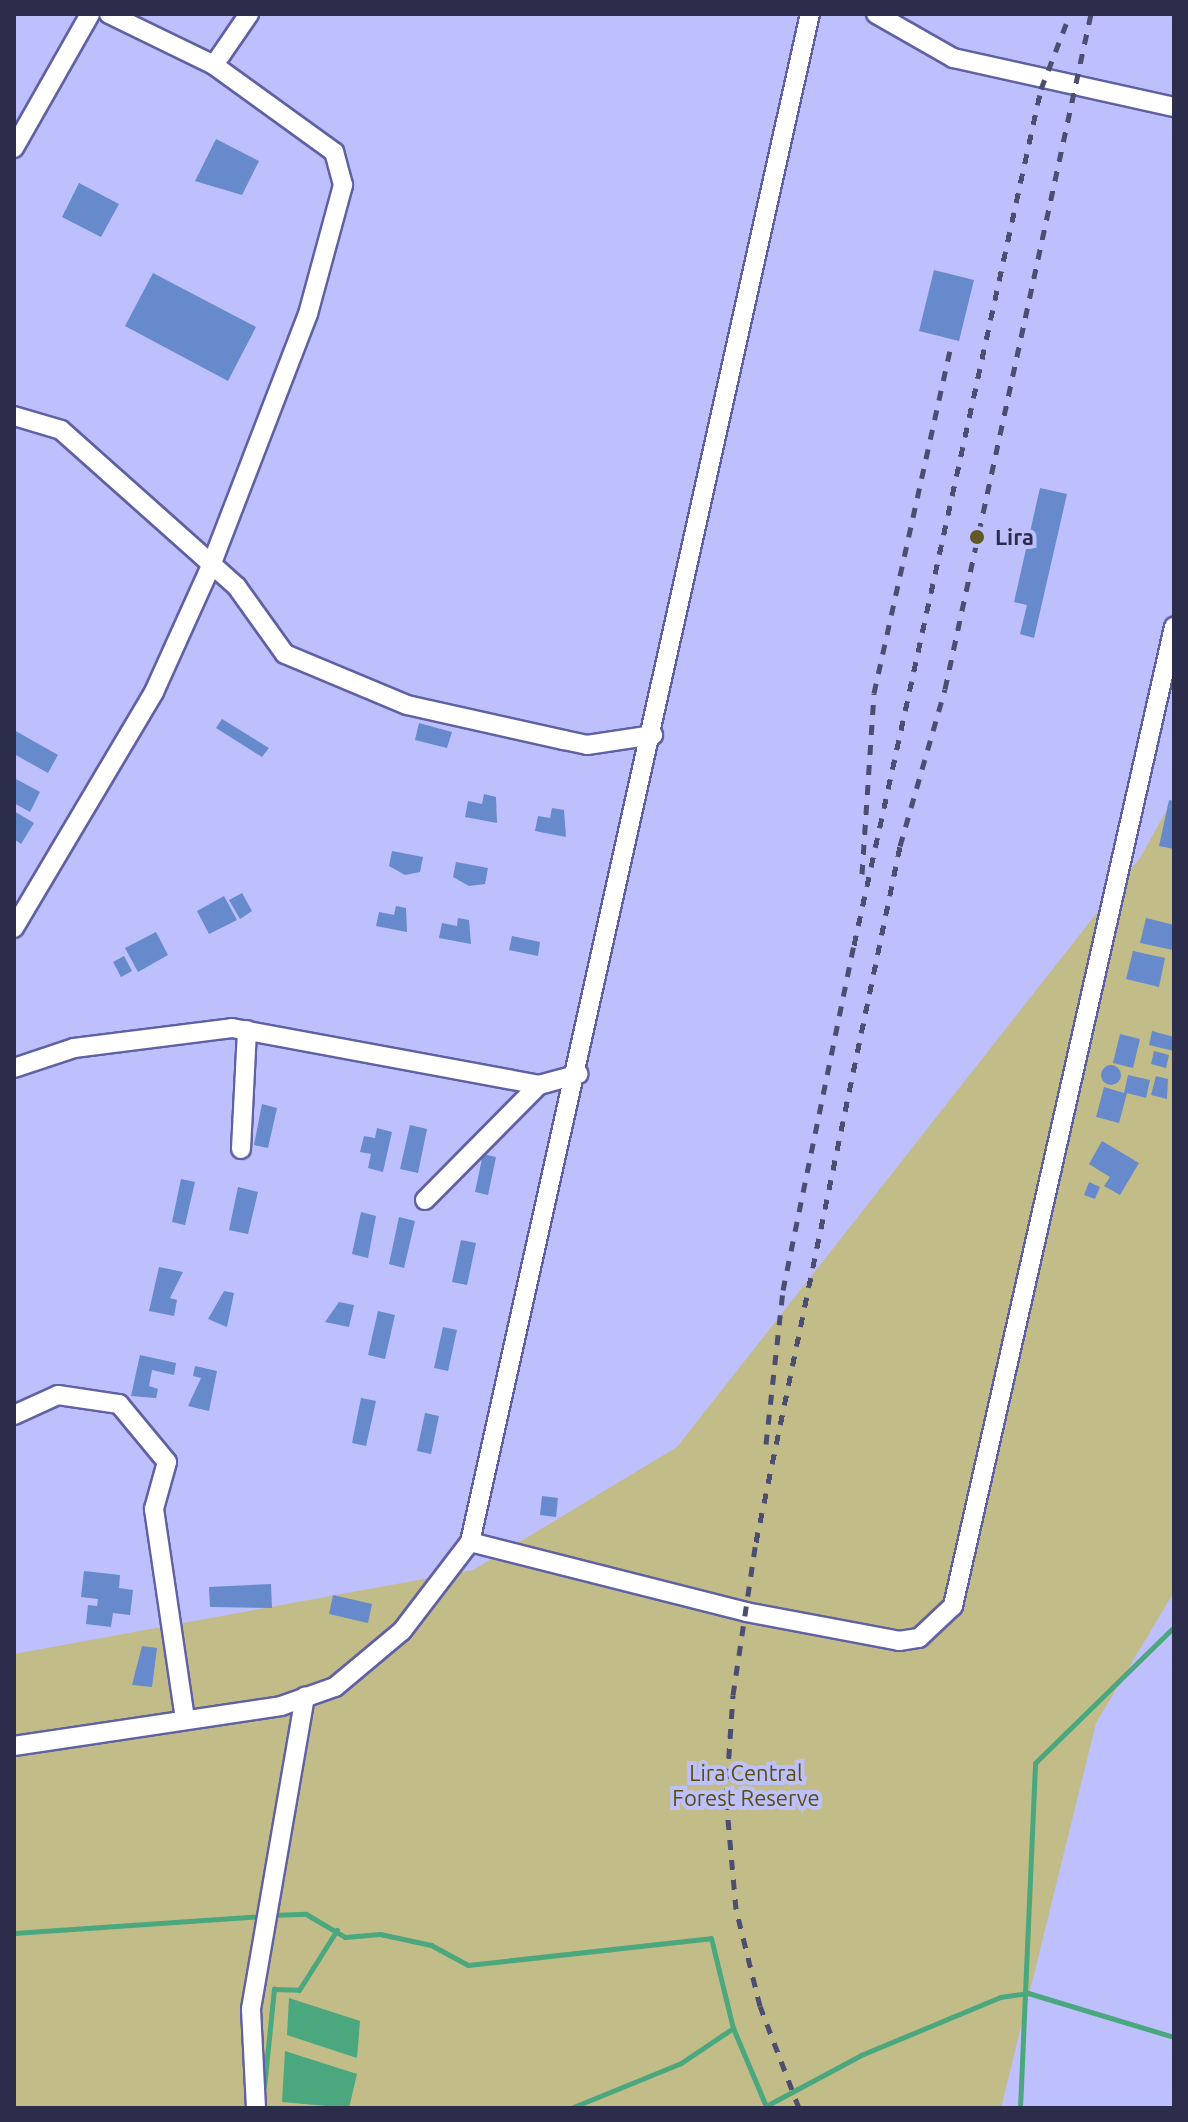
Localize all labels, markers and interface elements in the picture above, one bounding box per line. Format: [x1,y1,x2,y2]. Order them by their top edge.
place label: Lira [995,524,1034,550]
marker: Lira [966,526,988,548]
park label: Lira Central Forest Reserve [672,1759,820,1810]

